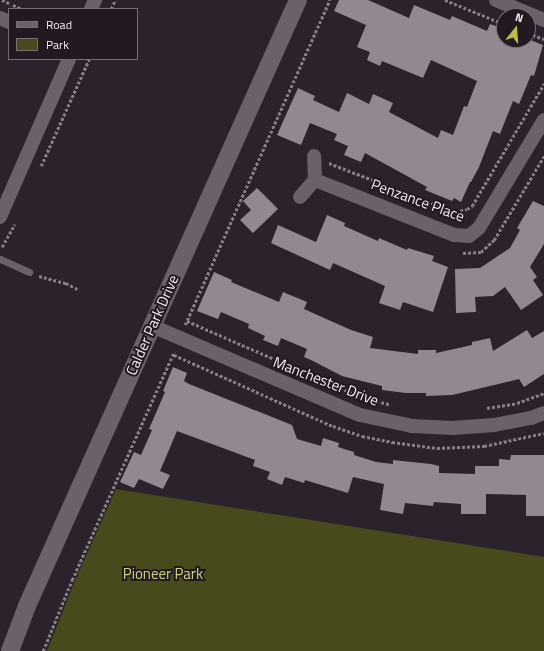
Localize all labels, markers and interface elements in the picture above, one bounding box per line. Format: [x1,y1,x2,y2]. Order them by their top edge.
legend [8,8,138,60]
north arrow [496,8,536,48]
text: N [513,9,525,26]
text: Road [46,15,72,34]
text: Park [46,35,69,54]
street label: Penzance Place [369,175,467,225]
street label: Calder Park Drive [122,272,182,378]
street label: Manchester Drive [271,353,381,409]
park label: Pioneer Park [123,565,203,583]

